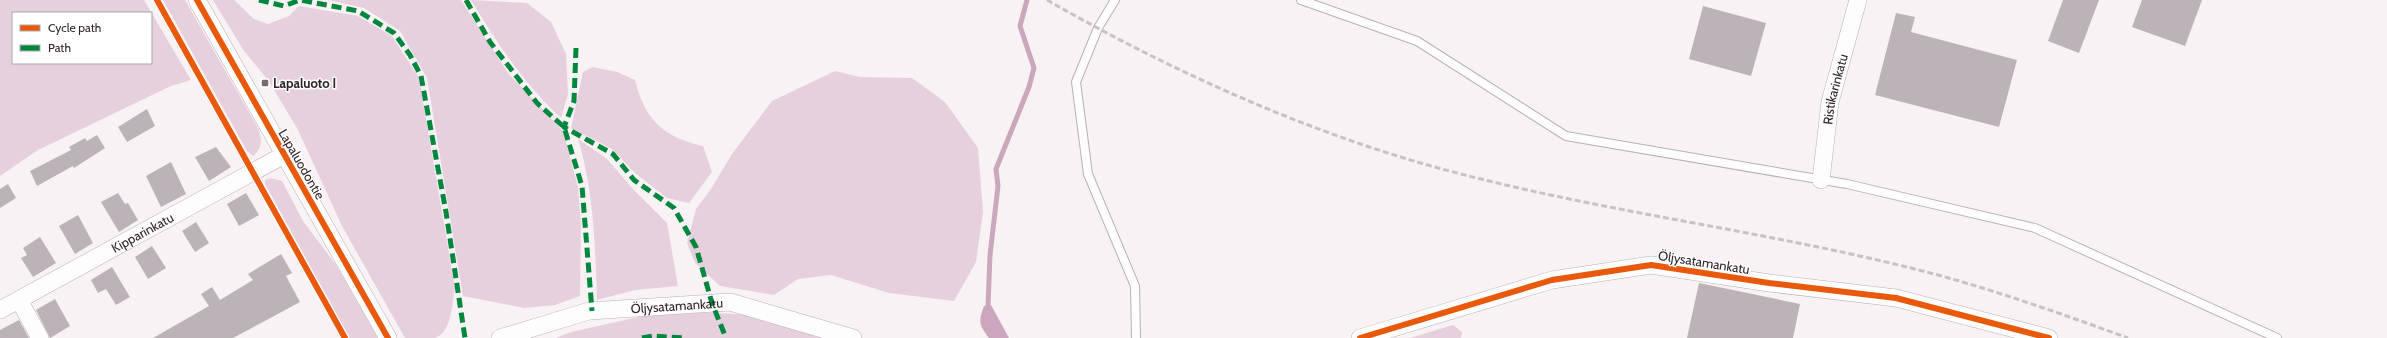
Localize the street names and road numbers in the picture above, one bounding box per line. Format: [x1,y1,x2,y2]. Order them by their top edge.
street label: Ristikarinkatu [1819,52,1851,125]
street label: Lapaluodontie [275,126,329,202]
street label: Kipparinkatu [108,209,176,256]
street label: Öljysatamankatu [1657,247,1751,278]
street label: Öljysatamankatu [630,294,724,317]

